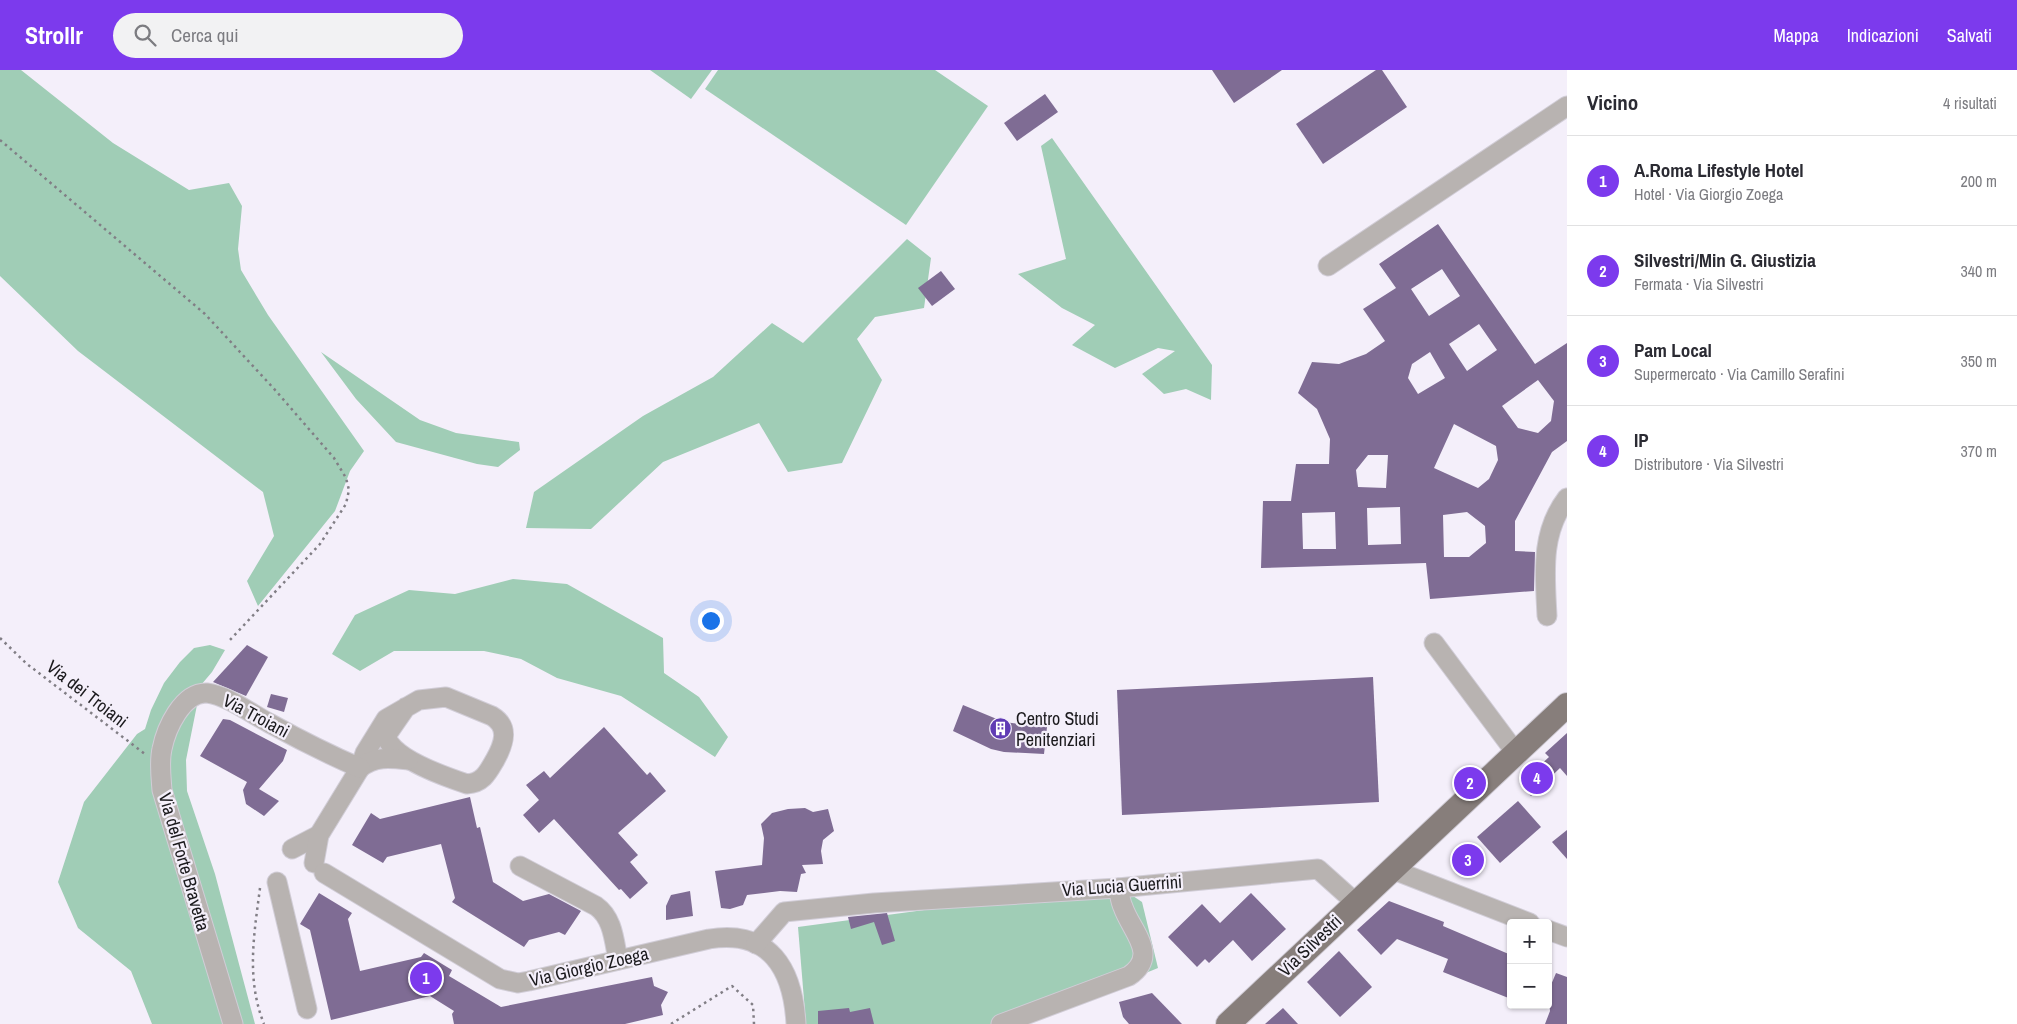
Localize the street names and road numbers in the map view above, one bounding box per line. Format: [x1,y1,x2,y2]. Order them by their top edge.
street label: Via dei Troiani [42,654,133,733]
street label: Via Troiani [219,688,294,743]
street label: Via del Forte Bravetta [153,790,216,934]
street label: Via Lucia Guerrini [1061,869,1183,902]
street label: Via Silvestri [1272,909,1347,982]
street label: Via Giorgio Zoega [527,941,651,992]

